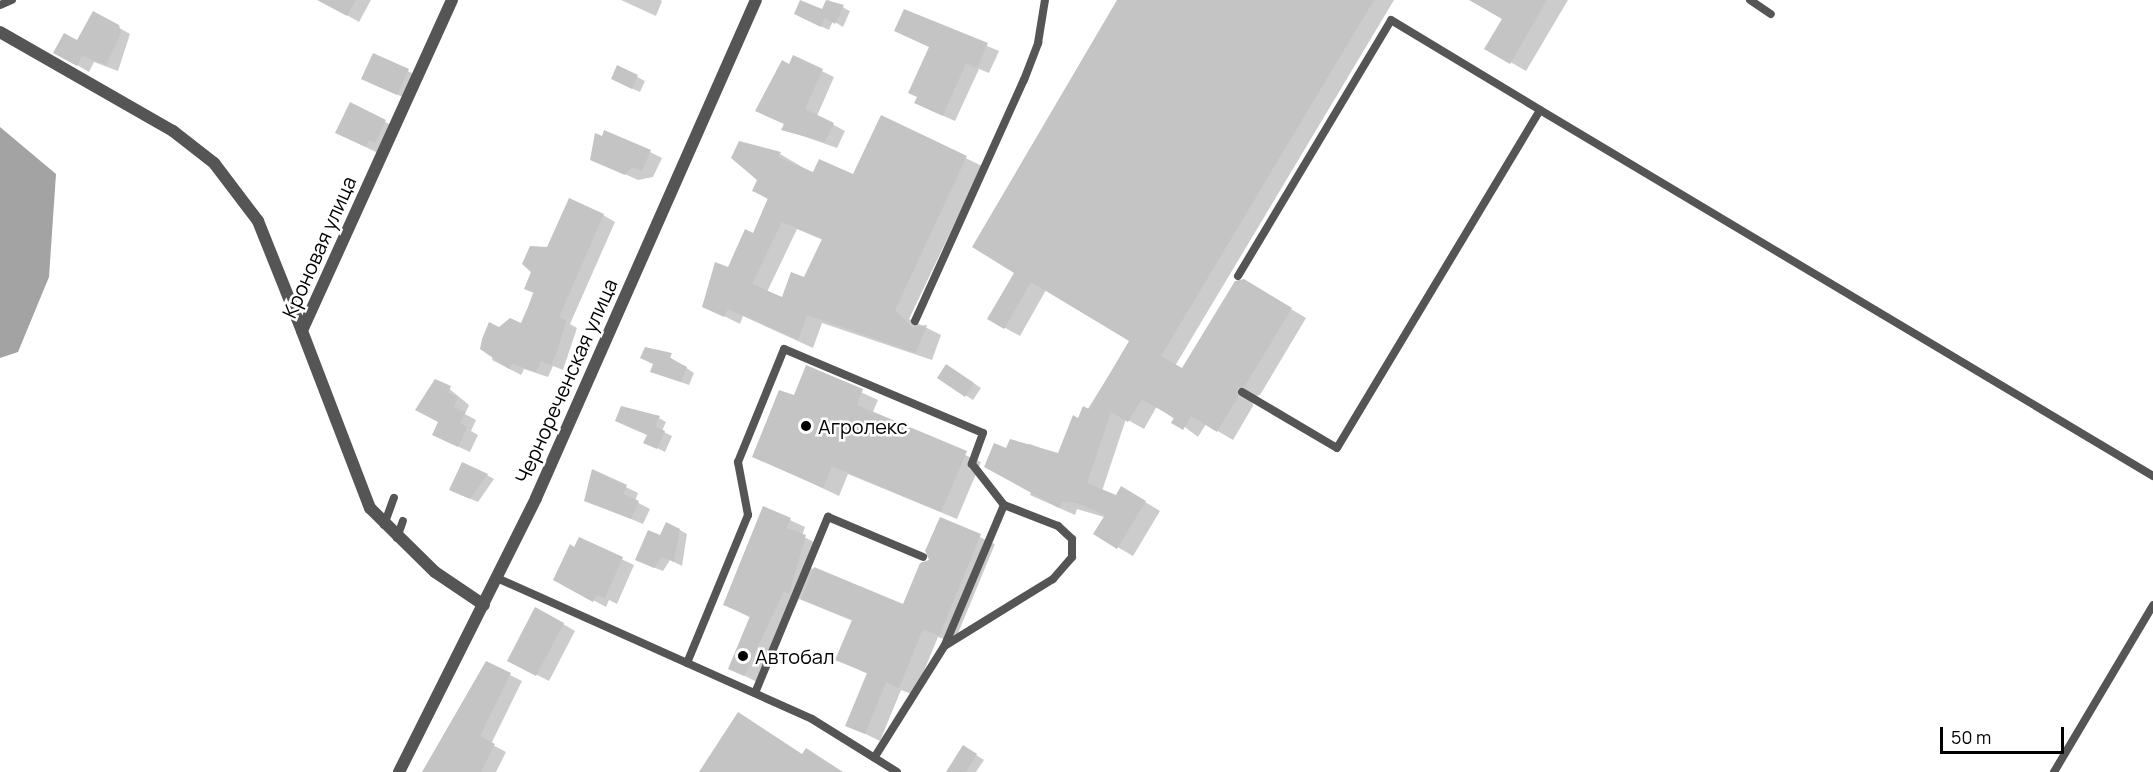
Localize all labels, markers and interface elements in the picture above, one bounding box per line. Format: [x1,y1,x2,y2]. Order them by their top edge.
street label: Кроновая улица [277,172,361,322]
street label: Чернореченская улица [510,275,622,487]
place label: Агролекс [818,414,908,438]
marker: Агролекс [799,419,813,433]
place label: Автобал [755,644,834,668]
marker: Автобал [736,649,750,663]
scale bar [1943,715,2068,753]
text: 50 m [1951,725,1991,749]

